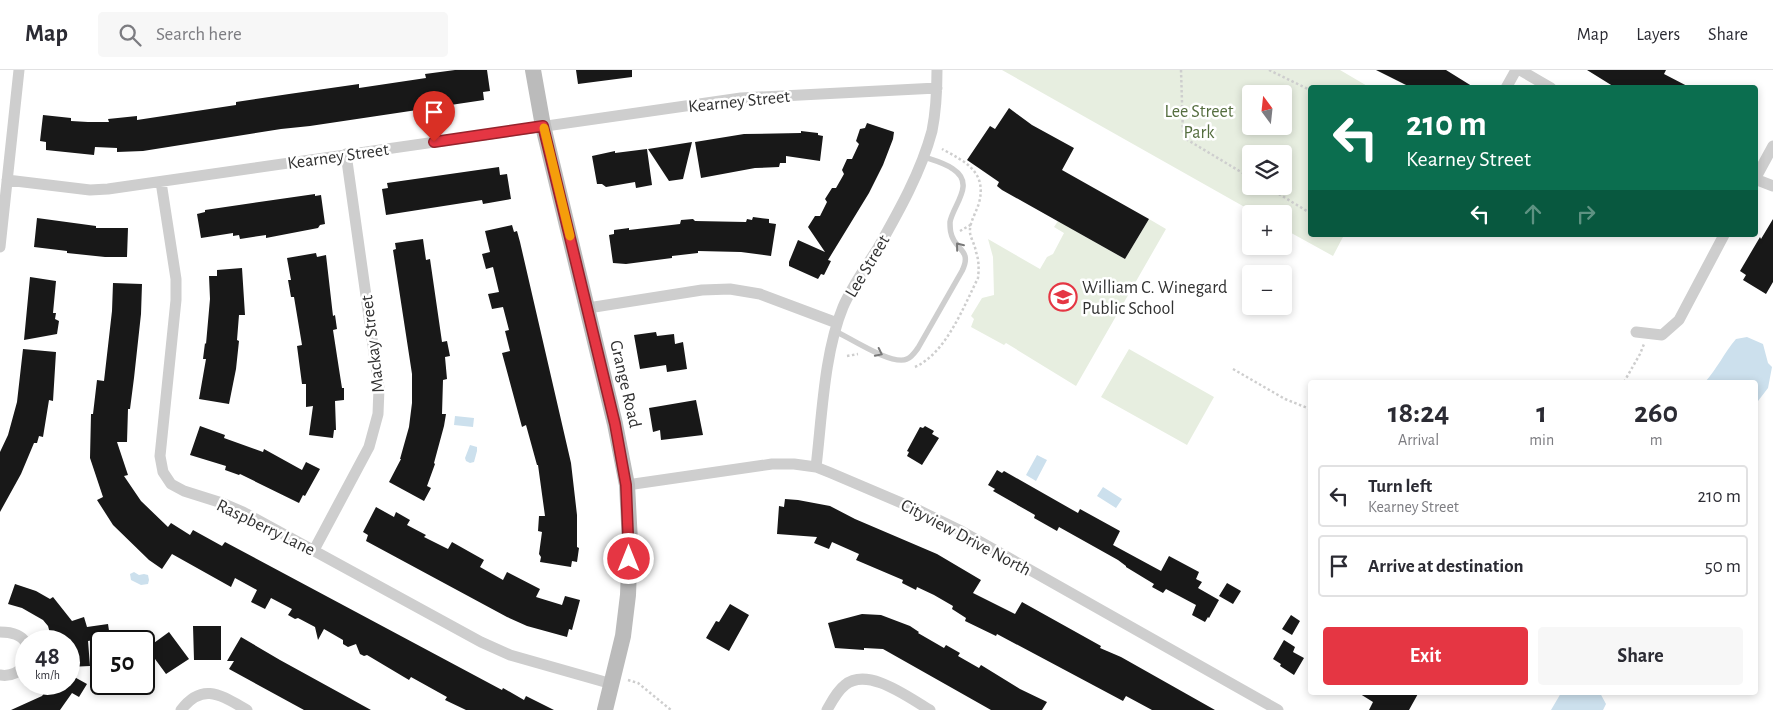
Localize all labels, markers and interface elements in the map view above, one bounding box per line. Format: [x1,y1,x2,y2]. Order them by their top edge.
search box [98,12,448,57]
icon: search [116,21,144,49]
text: Map [25,22,68,46]
text: Search here [156,25,242,44]
text: Map [1577,26,1608,44]
text: Layers [1636,26,1680,44]
text: Share [1708,26,1748,44]
north arrow [1242,85,1292,135]
map controls [1242,85,1292,315]
street label: Kearney Street [687,88,791,116]
pin [413,91,455,142]
icon: arrive [420,98,448,126]
park label: Lee Street Park [1164,103,1234,142]
icon: left [1323,105,1388,170]
text: 210 m [1406,107,1487,142]
street label: Kearney Street [286,141,390,173]
button: layers [1242,145,1292,195]
text: Kearney Street [1406,148,1531,170]
icon: left [1466,200,1494,228]
icon: ahead [1519,200,1547,228]
icon: right [1572,200,1600,228]
button: + [1242,205,1292,255]
street label: Lee Street [842,232,894,301]
one-way arrow [956,243,964,252]
button: − [1242,265,1292,315]
place label: William C. Winegard Public School [1082,279,1227,318]
school or university icon: William C. Winegard Public School [1048,282,1078,312]
street label: Mackay Street [358,294,388,394]
street label: Grange Road [606,339,644,430]
one-way arrow [874,347,883,357]
text: 18:24 [1388,398,1449,428]
text: 1 [1536,398,1547,428]
text: 260 [1634,398,1678,428]
text: Arrival [1398,432,1439,448]
text: min [1529,432,1554,448]
text: m [1650,432,1663,448]
text: Turn left [1368,477,1432,496]
icon: left [1325,482,1353,510]
text: 210 m [1697,487,1741,506]
street label: Raspberry Lane [214,496,318,559]
street label: Cityview Drive North [898,496,1034,580]
text: Kearney Street [1368,499,1459,515]
position arrow [602,532,654,584]
icon: arrive [1325,552,1353,580]
text: Arrive at destination [1368,557,1524,576]
text: 50 m [1705,557,1741,576]
button: Exit [1323,627,1528,685]
button: Share [1538,627,1743,685]
speed limit sign: 50 [90,630,155,695]
text: 48 [35,644,60,669]
text: km/h [35,669,60,681]

